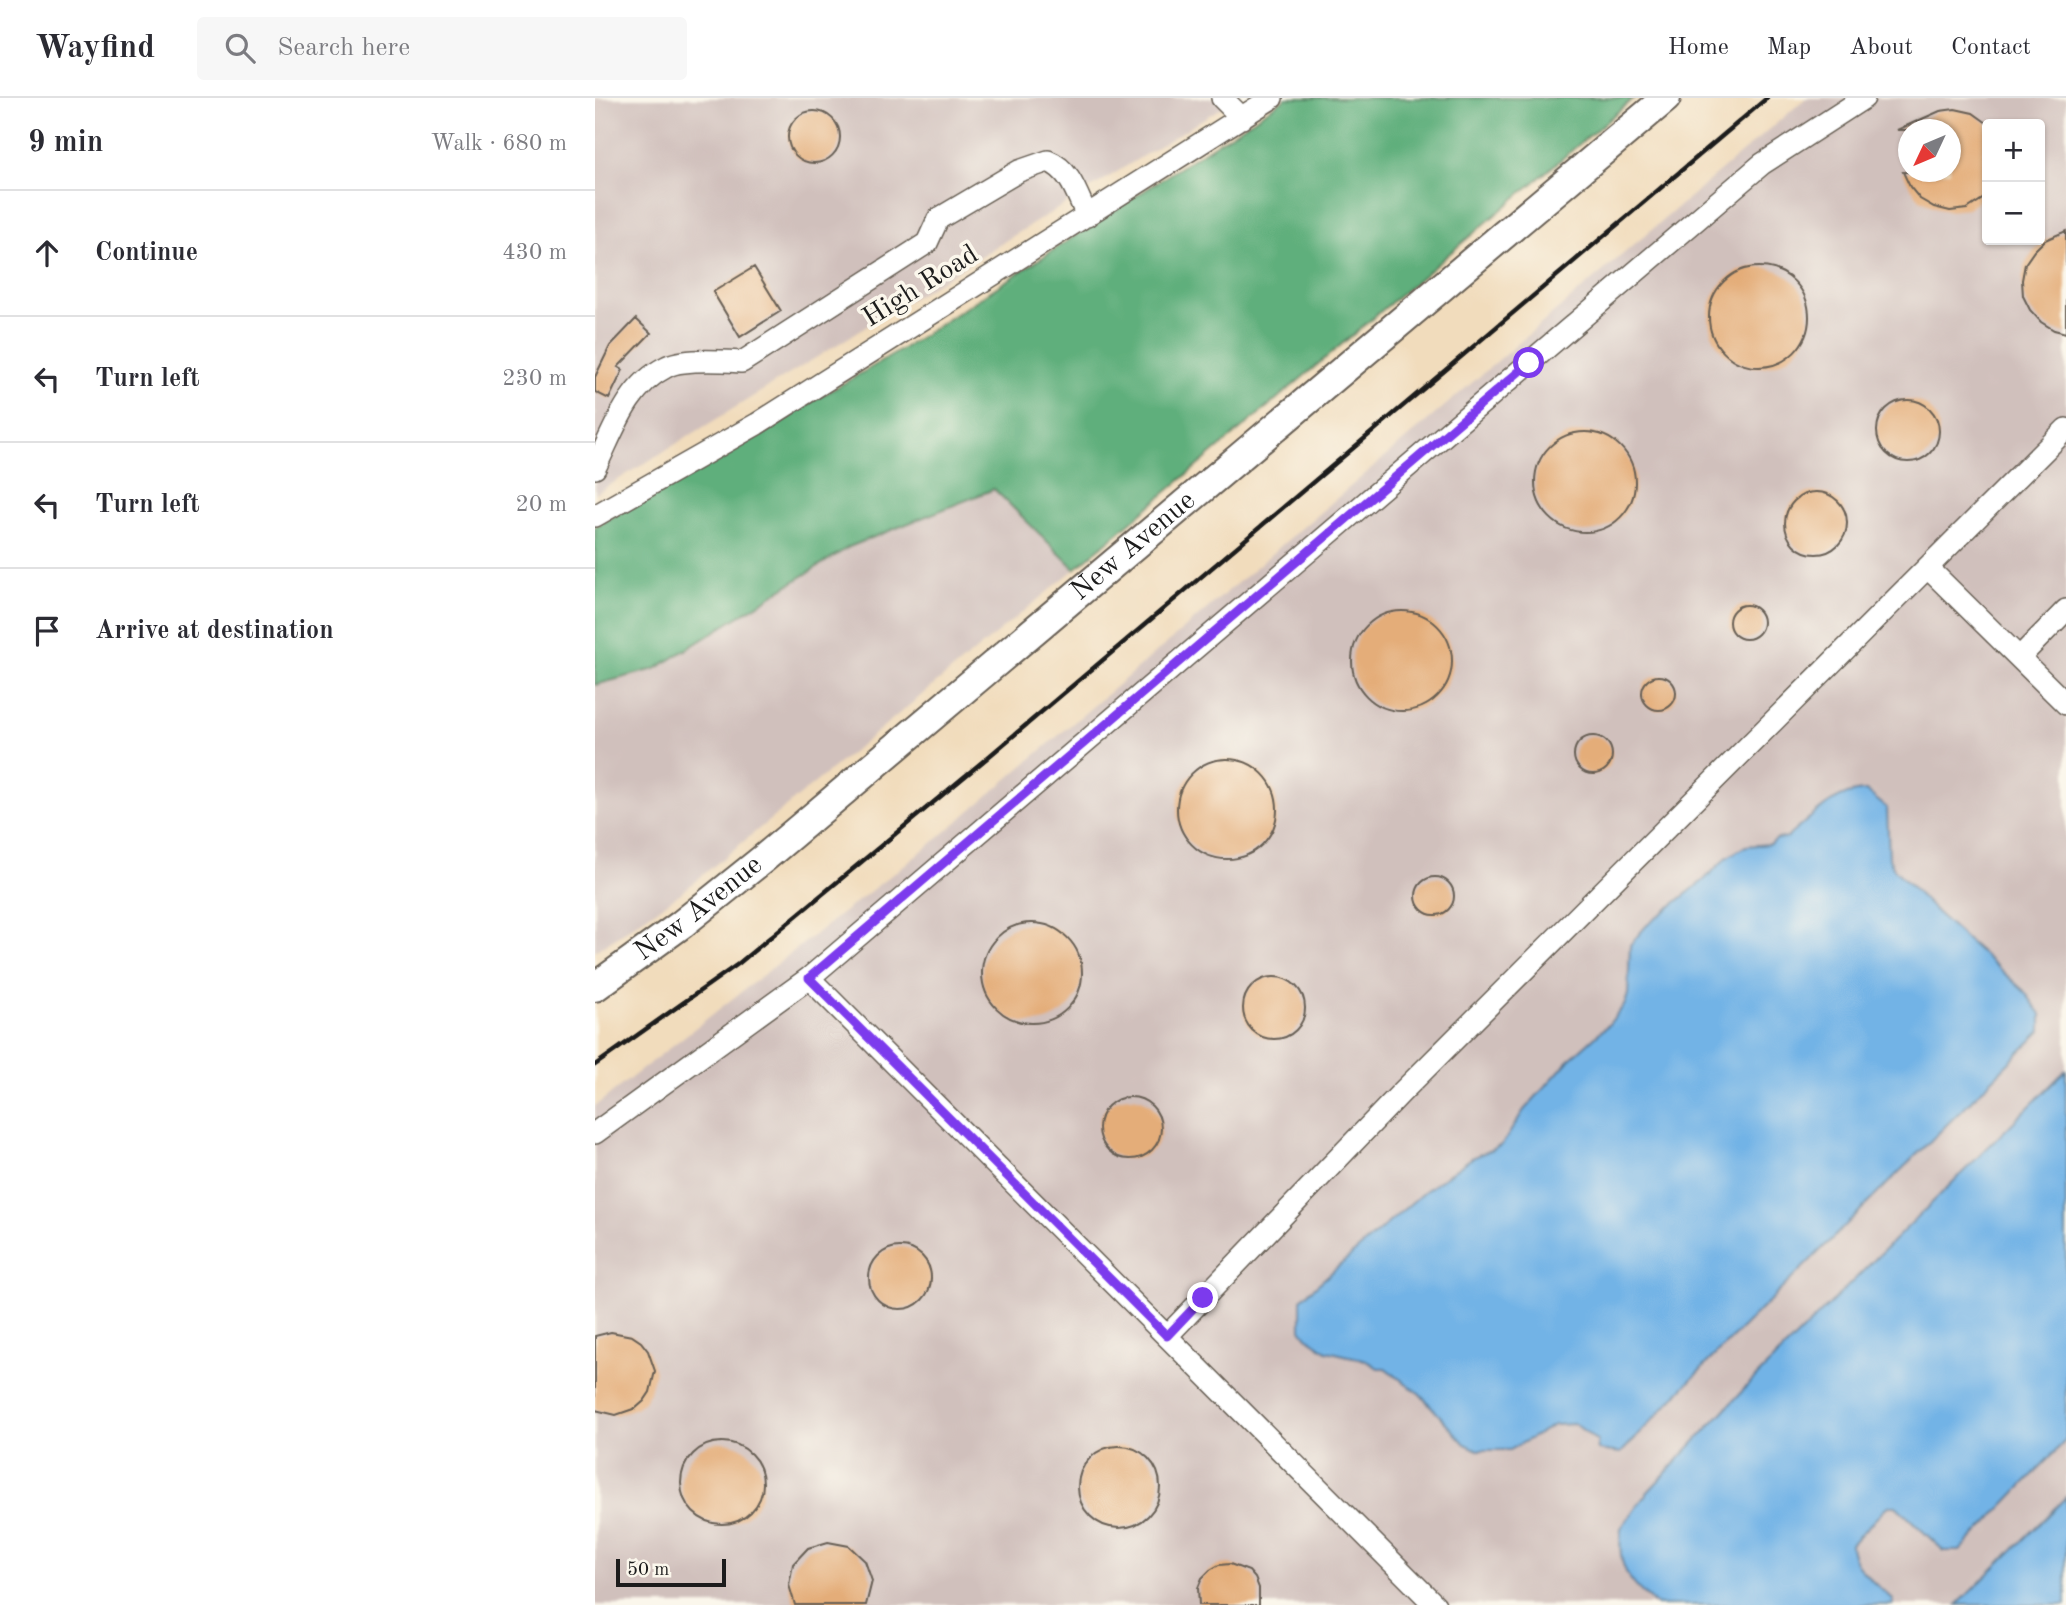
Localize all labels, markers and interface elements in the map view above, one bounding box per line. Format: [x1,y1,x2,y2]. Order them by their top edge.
search box [197,17,687,80]
icon: search [221,29,259,67]
text: Wayfind [35,32,155,65]
text: Search here [277,35,410,61]
text: Home [1668,36,1729,60]
text: Map [1767,36,1811,60]
text: About [1849,36,1913,60]
text: Contact [1951,36,2031,60]
north arrow [1898,119,1961,182]
map controls [1982,119,2045,245]
button: + [1982,119,2045,182]
text: 9 min [28,128,103,158]
text: Walk · 680 m [431,132,567,155]
button: − [1982,182,2045,245]
icon: ahead [28,234,66,272]
text: Continue [95,240,198,266]
text: 430 m [502,241,567,264]
street label: High Road [858,241,984,333]
route start [1513,347,1544,378]
icon: left [28,360,66,398]
text: Turn left [95,366,200,392]
text: 230 m [502,367,567,390]
icon: left [28,486,66,524]
street label: New Avenue [1066,487,1201,607]
text: Turn left [95,492,200,518]
text: 20 m [516,493,567,516]
icon: arrive [28,612,66,650]
text: Arrive at destination [95,618,334,644]
street label: New Avenue [630,851,768,967]
route end [1187,1282,1218,1313]
scale bar [616,1556,726,1588]
text: 50 m [627,1561,669,1580]

